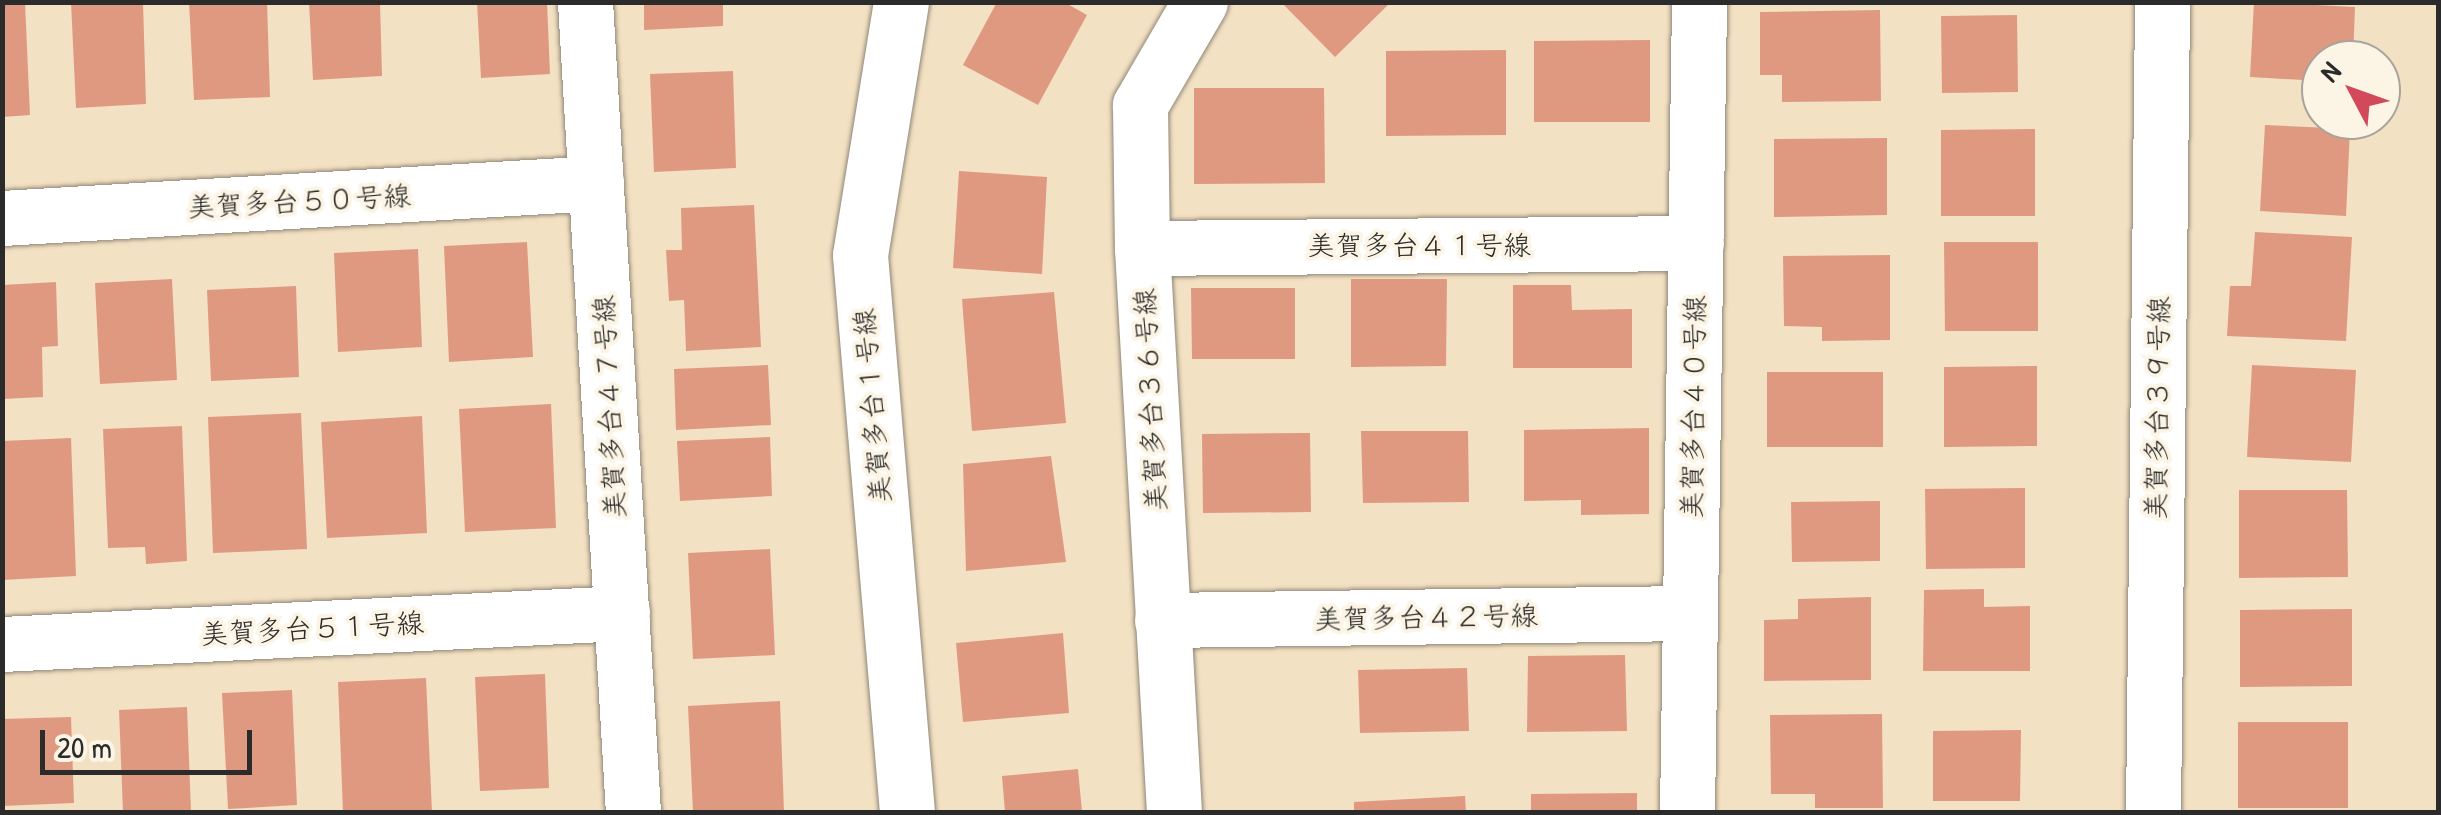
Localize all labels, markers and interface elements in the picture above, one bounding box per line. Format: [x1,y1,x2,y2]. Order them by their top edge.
north arrow [2301,40,2401,140]
text: N [2311,54,2349,90]
street label: 美賀多台５０号線 [186,178,412,224]
street label: 美賀多台４１号線 [1307,228,1531,262]
street label: 美賀多台３６号線 [1127,287,1173,513]
street label: 美賀多台４７号線 [586,294,632,520]
street label: 美賀多台４０号線 [1674,295,1712,519]
street label: 美賀多台３９号線 [2138,296,2176,520]
street label: 美賀多台１号線 [847,307,897,505]
street label: 美賀多台４２号線 [1314,598,1538,636]
street label: 美賀多台５１号線 [199,605,425,651]
scale bar [45,710,258,772]
text: 20 m [57,727,112,767]

